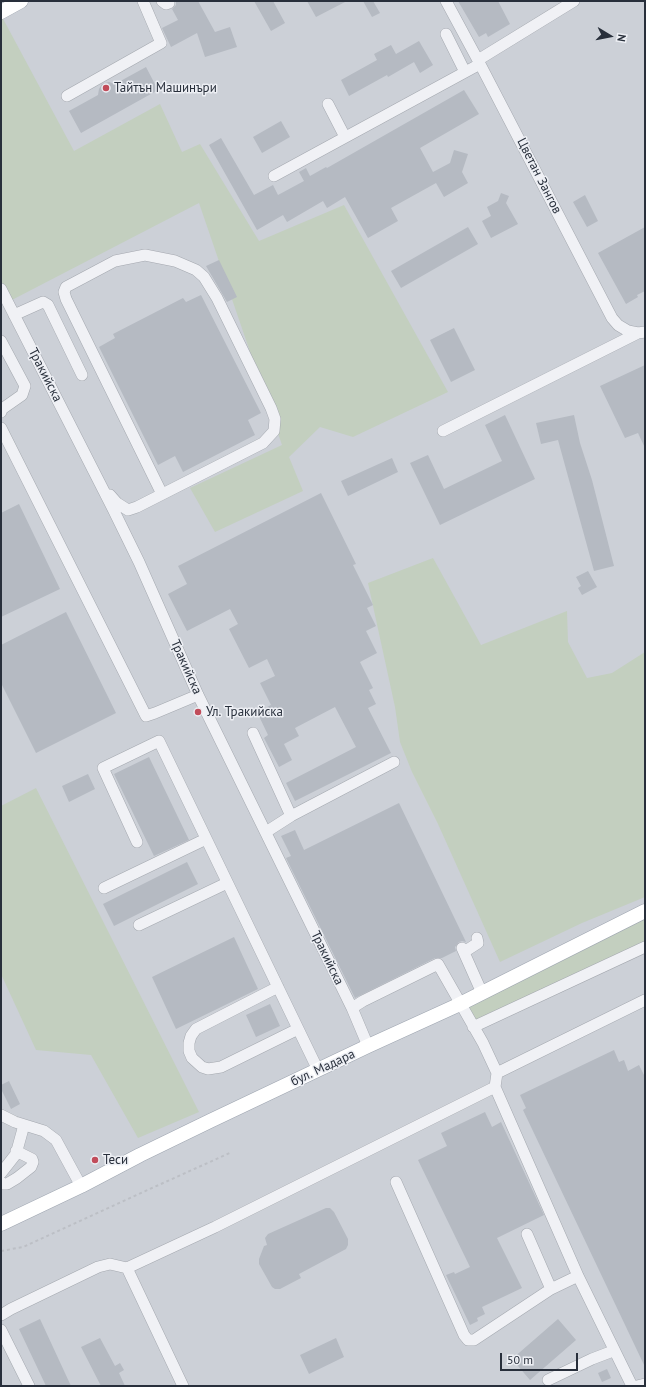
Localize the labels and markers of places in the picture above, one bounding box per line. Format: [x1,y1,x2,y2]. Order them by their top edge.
place label: Тайтън Машинъри [114,80,217,96]
marker: Тайтън Машинъри [101,83,111,93]
place label: Ул. Тракийска [206,704,283,720]
marker: Ул. Тракийска [193,707,203,717]
place label: Теси [103,1152,128,1168]
marker: Теси [90,1155,100,1165]

